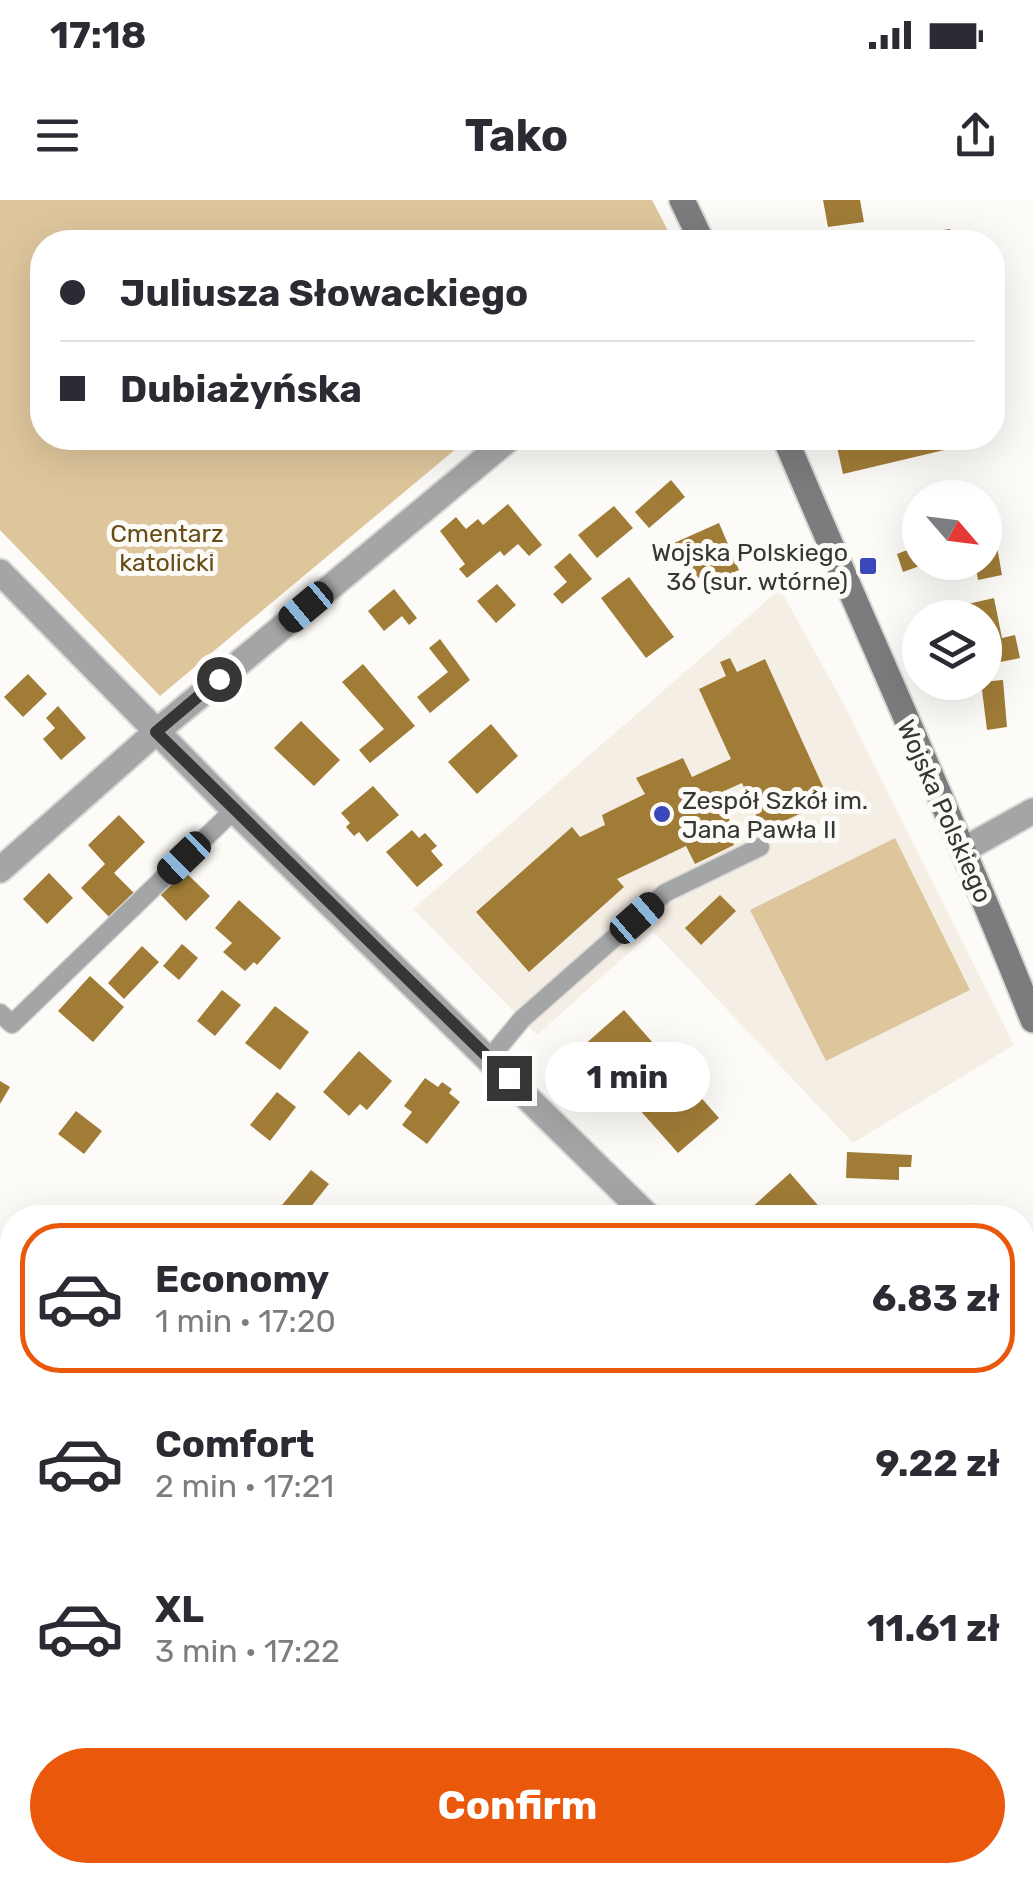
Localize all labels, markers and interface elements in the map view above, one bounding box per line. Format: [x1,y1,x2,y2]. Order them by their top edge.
text: 17:18 [50,12,146,58]
icon: menu [30,108,85,163]
icon: share [948,108,1003,163]
text: Tako [465,109,568,162]
text: Juliusza Słowackiego [120,270,528,316]
text: Dubiażyńska [120,366,362,412]
north arrow [902,480,1002,580]
map controls [902,480,1002,700]
park label: Cmentarz katolicki [110,519,224,577]
place label: Wojska Polskiego 36 (sur. wtórne) [651,538,848,596]
marker: Wojska Polskiego 36 (sur. wtórne) [857,555,879,577]
car [273,576,339,638]
button: layers [902,600,1002,700]
route start [197,657,242,702]
street label: Wojska Polskiego [891,715,998,907]
place label: Zespół Szkół im. Jana Pawła II [682,786,868,844]
marker: Zespół Szkół im. Jana Pawła II [651,803,673,825]
car [152,826,216,890]
car [605,887,669,949]
callout: 1 min [544,1043,709,1113]
route end [487,1056,532,1101]
text: 1 min [587,1058,668,1096]
icon: car [35,1253,125,1343]
text: Economy [155,1256,329,1302]
text: 6.83 zł [872,1275,1000,1321]
text: 1 min · 17:20 [155,1302,336,1340]
icon: car [35,1418,125,1508]
text: Comfort [155,1421,314,1467]
text: 9.22 zł [875,1440,1000,1486]
text: 2 min · 17:21 [155,1467,334,1505]
icon: car [35,1583,125,1673]
text: XL [155,1586,204,1632]
text: 11.61 zł [867,1605,1000,1651]
text: 3 min · 17:22 [155,1632,340,1670]
button: Confirm [30,1748,1005,1863]

